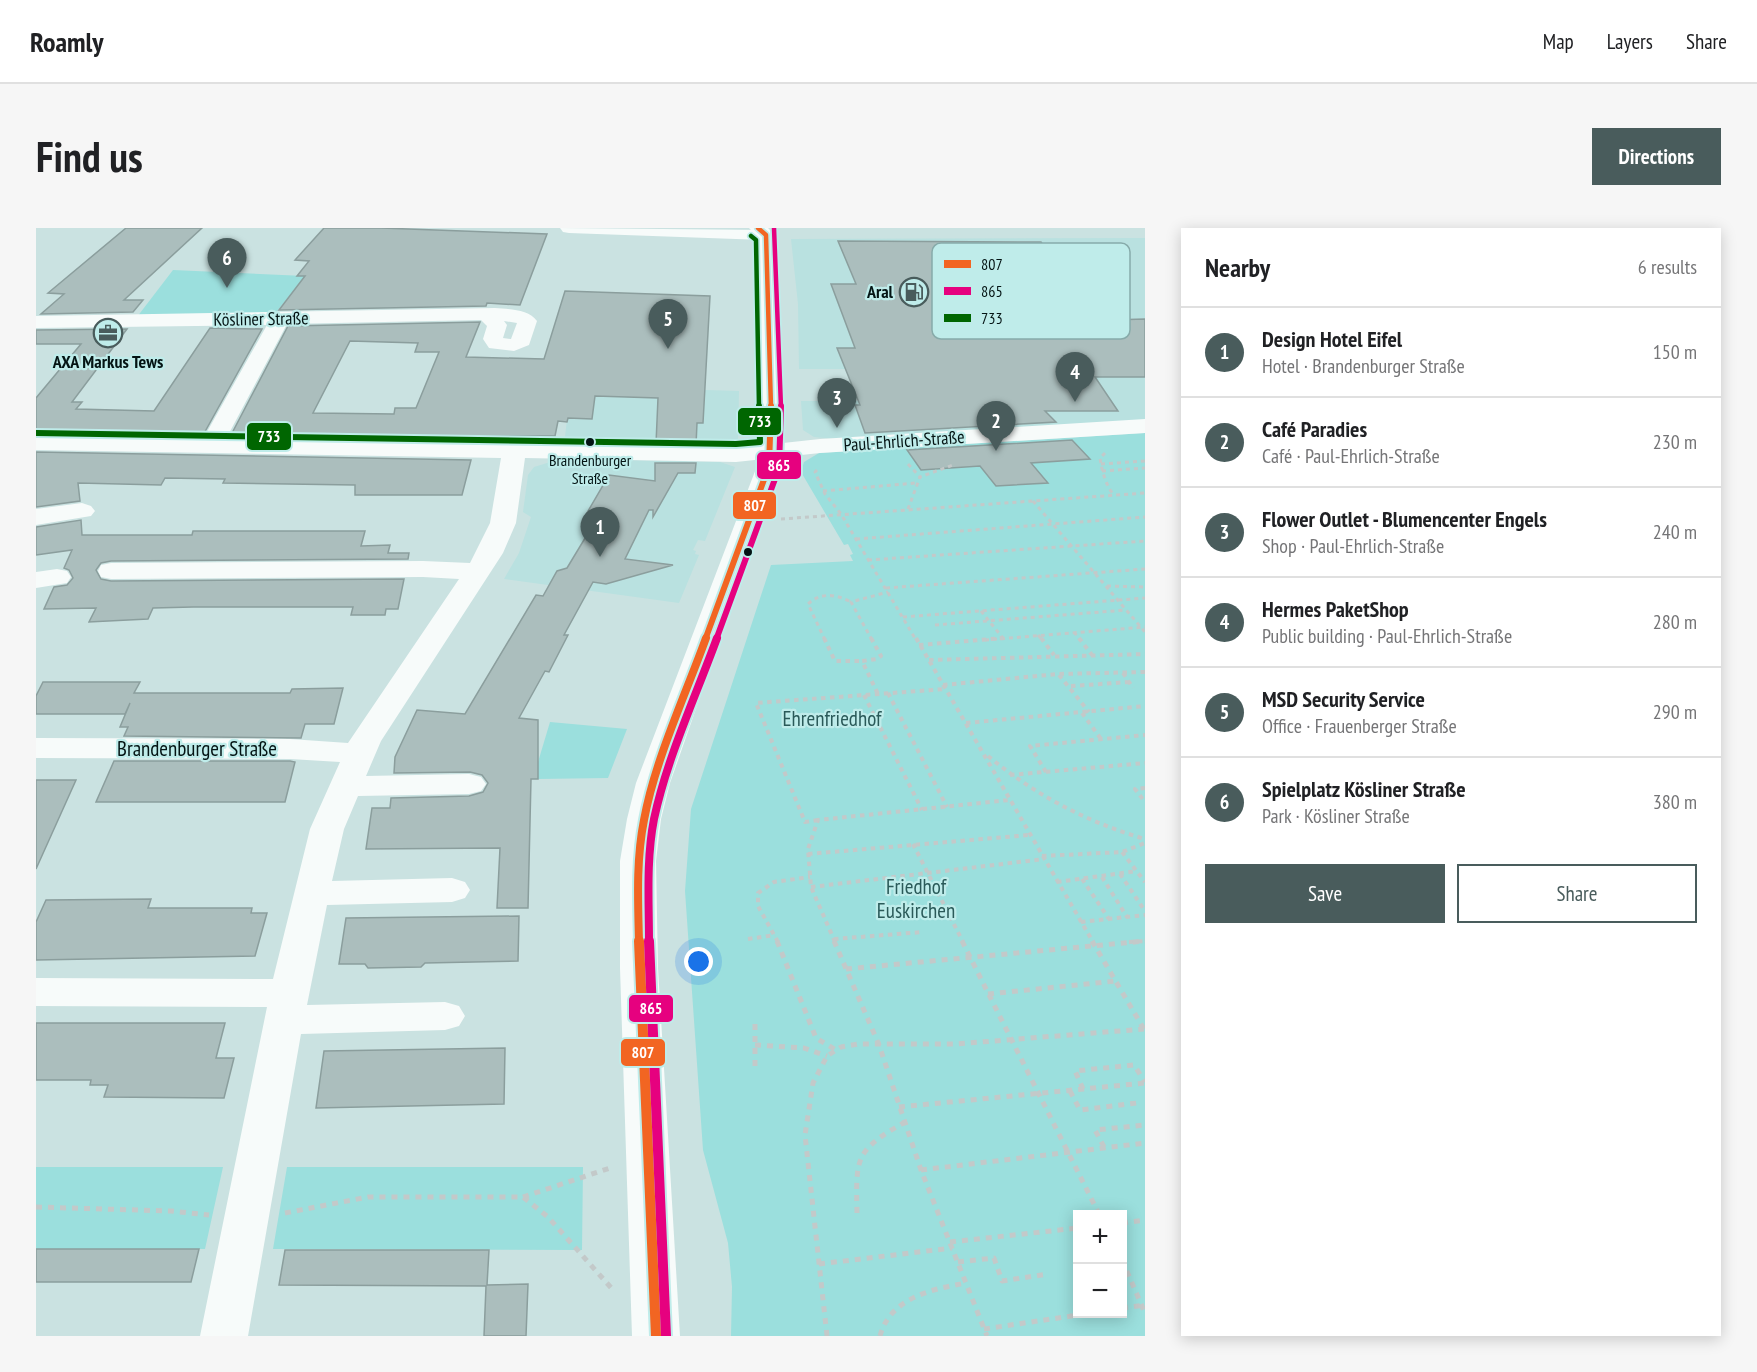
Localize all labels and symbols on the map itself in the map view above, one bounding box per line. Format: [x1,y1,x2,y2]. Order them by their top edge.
pin: 6 [208,238,246,288]
legend [932,243,1130,339]
text: 807 [981,254,1003,274]
fuel station icon: Aral [898,276,930,308]
place label: Aral [866,280,894,303]
text: 865 [981,281,1003,301]
pin: 5 [648,300,688,349]
street label: Kösliner Straße [213,306,309,331]
text: 733 [981,308,1003,328]
office icon: AXA Markus Tews [92,317,124,349]
place label: AXA Markus Tews [52,350,163,373]
pin: 4 [1056,352,1094,402]
pin: 3 [818,378,856,428]
pin: 2 [976,402,1016,451]
line badge: 733 [737,407,782,436]
text: 733 [749,411,771,431]
line badge: 733 [246,422,292,451]
street label: Paul-Ehrlich-Straße [843,425,965,456]
text: 733 [258,426,280,446]
marker: Brandenburger Straße [584,436,596,448]
place label: Brandenburger Straße [549,450,632,488]
line badge: 865 [756,451,802,480]
text: 865 [768,455,790,475]
line badge: 807 [732,491,777,520]
text: 807 [744,495,766,515]
pin: 1 [580,508,620,557]
unlabelled marker [742,546,754,558]
park label: Ehrenfriedhof [783,705,882,732]
street label: Brandenburger Straße [117,735,277,762]
park label: Friedhof Euskirchen [877,873,955,924]
your location [684,947,713,976]
line badge: 865 [628,994,674,1023]
text: 865 [640,998,662,1018]
line badge: 807 [620,1038,666,1067]
text: 807 [632,1042,654,1062]

